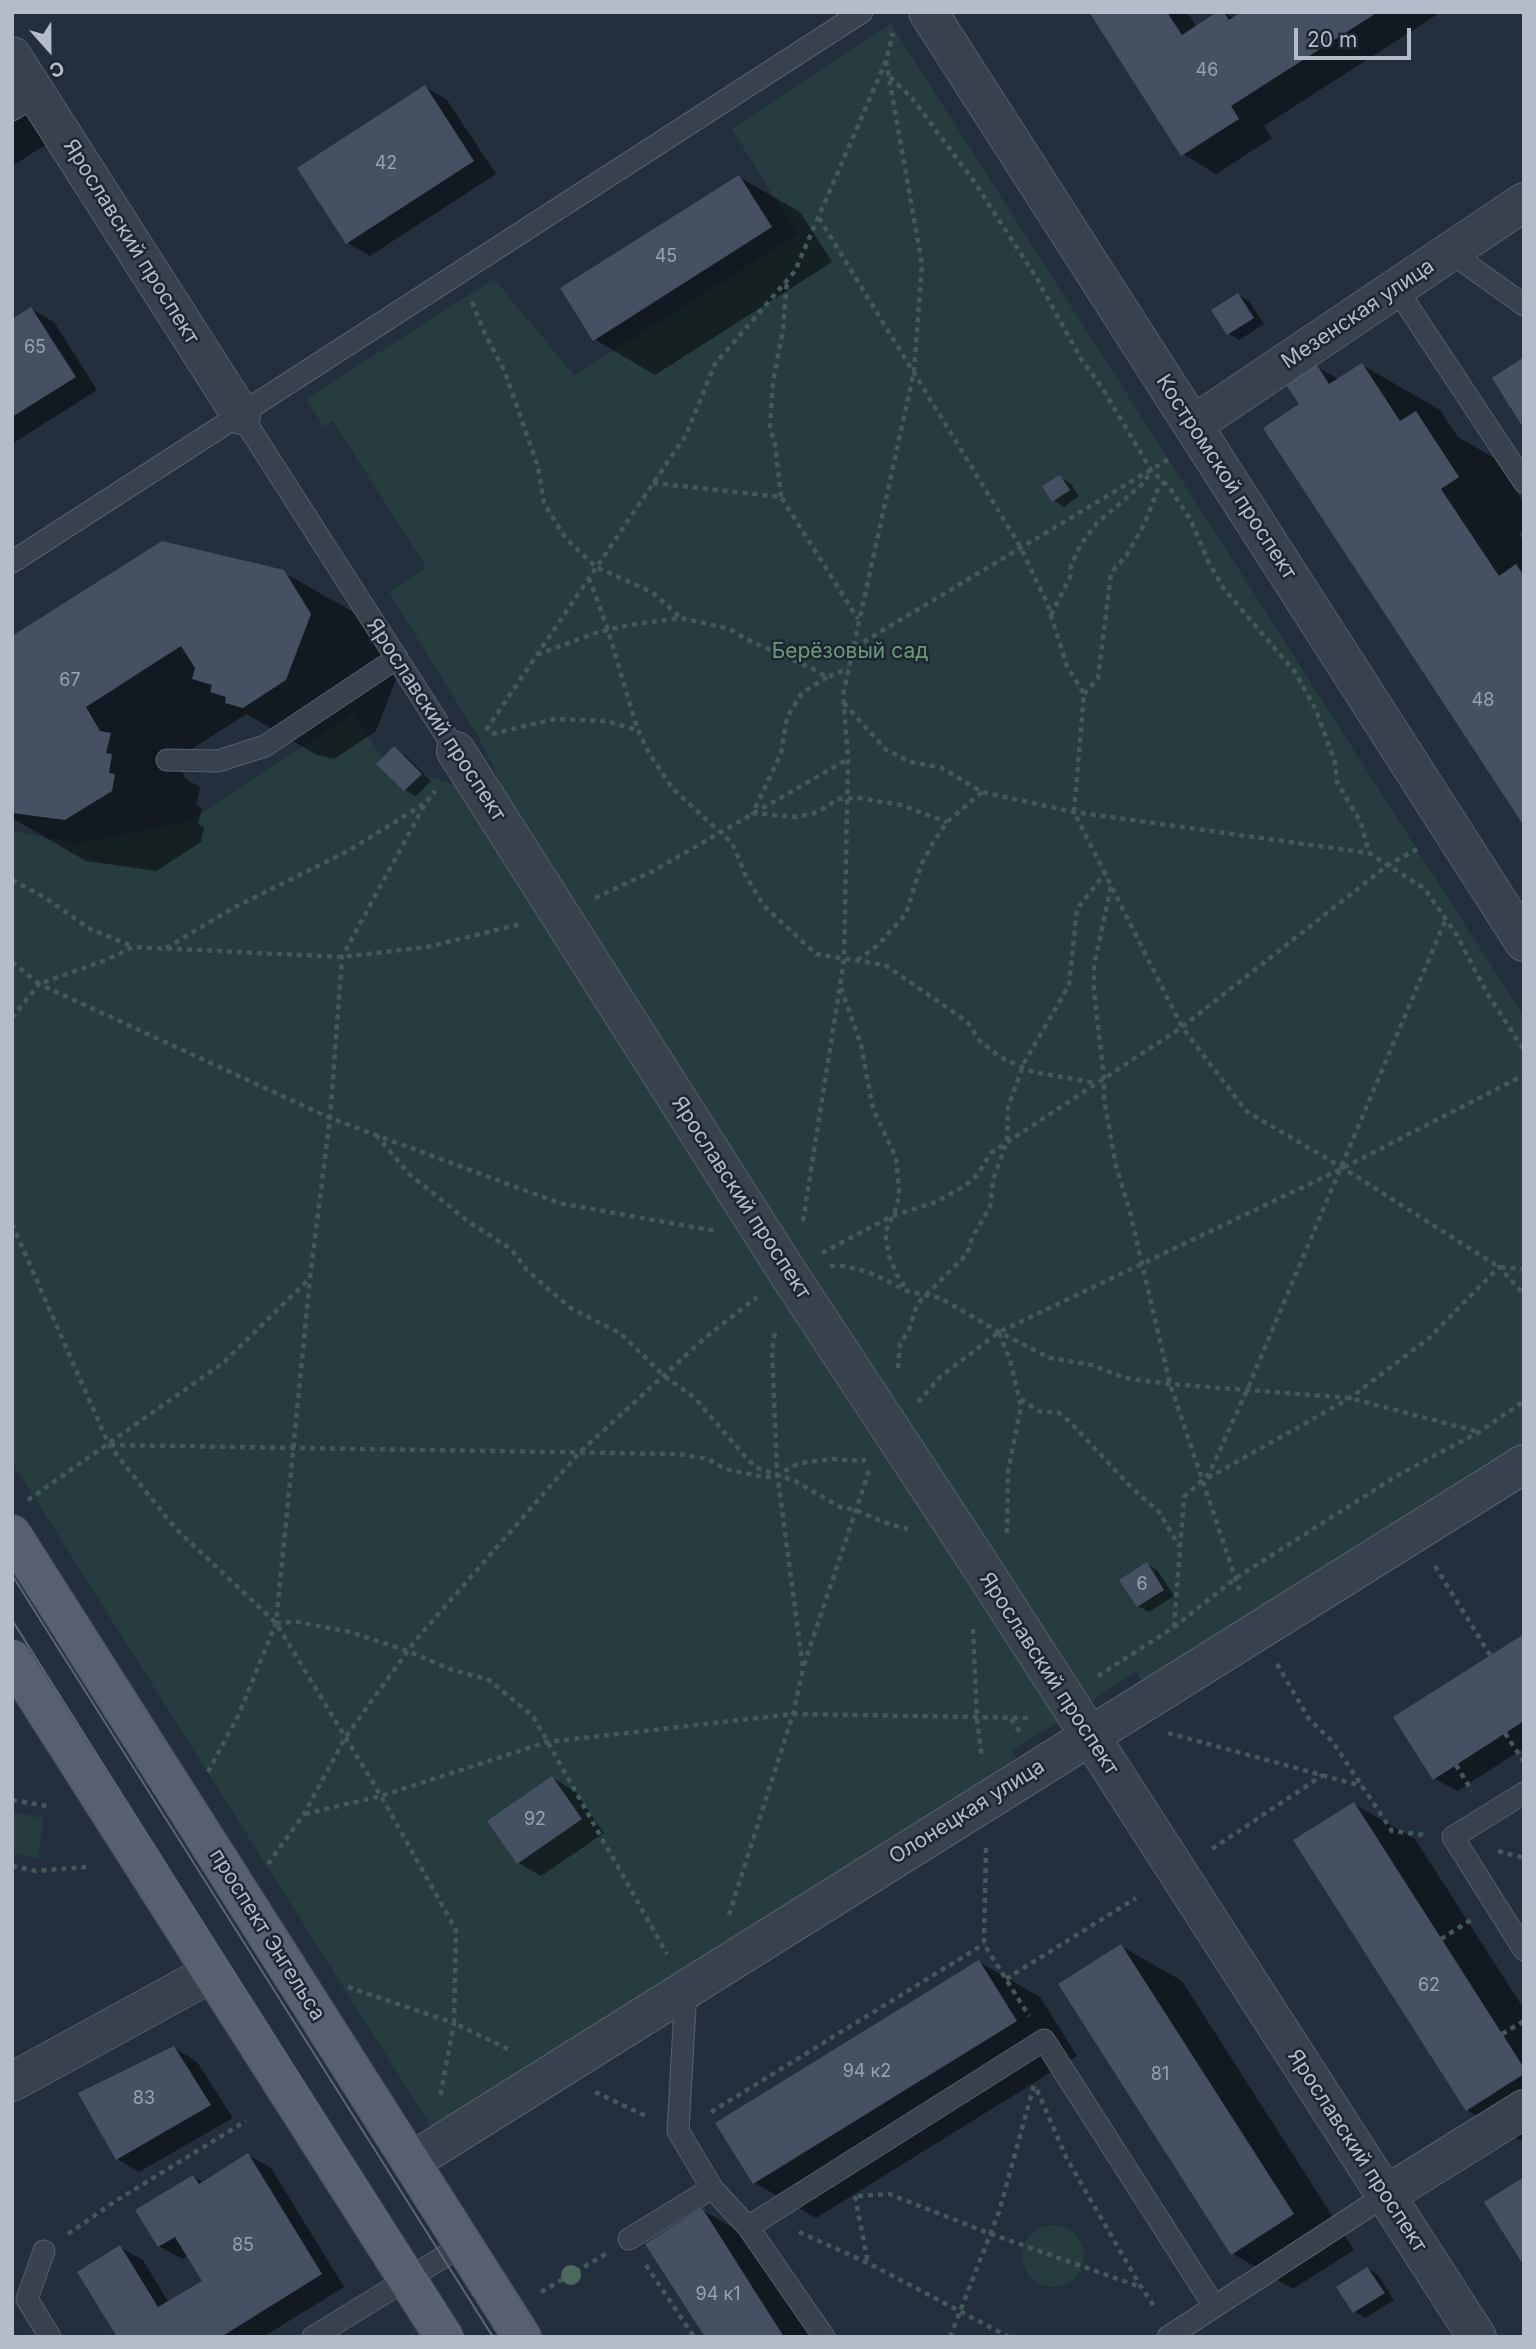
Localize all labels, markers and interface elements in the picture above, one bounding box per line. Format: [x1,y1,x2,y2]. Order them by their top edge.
north arrow [14,14,84,84]
scale bar [1298,14,1415,58]
text: 20 m [1307,27,1357,52]
text: С [46,56,67,82]
house number: 46 [1196,60,1218,82]
street label: Ярославский проспект [58,135,204,349]
house number: 42 [375,153,397,175]
house number: 45 [655,246,677,268]
street label: Мезенская улица [1277,254,1439,374]
house number: 65 [24,337,46,359]
street label: Костромской проспект [1150,370,1302,584]
street label: Ярославский проспект [361,614,511,826]
park label: Берёзовый сад [772,639,928,665]
house number: 67 [59,670,81,692]
house number: 48 [1472,690,1494,712]
street label: Ярославский проспект [666,1092,816,1304]
street label: Ярославский проспект [974,1568,1124,1780]
house number: 6 [1136,1574,1148,1596]
street label: Олонецкая улица [885,1754,1049,1870]
house number: 92 [524,1809,546,1831]
street label: проспект Энгельса [204,1844,330,2026]
house number: 62 [1418,1975,1440,1997]
street label: Ярославский проспект [1282,2045,1432,2257]
house number: 94 к2 [843,2061,891,2083]
house number: 81 [1151,2064,1169,2086]
house number: 83 [133,2088,155,2110]
house number: 85 [232,2235,254,2257]
house number: 94 к1 [696,2284,740,2306]

